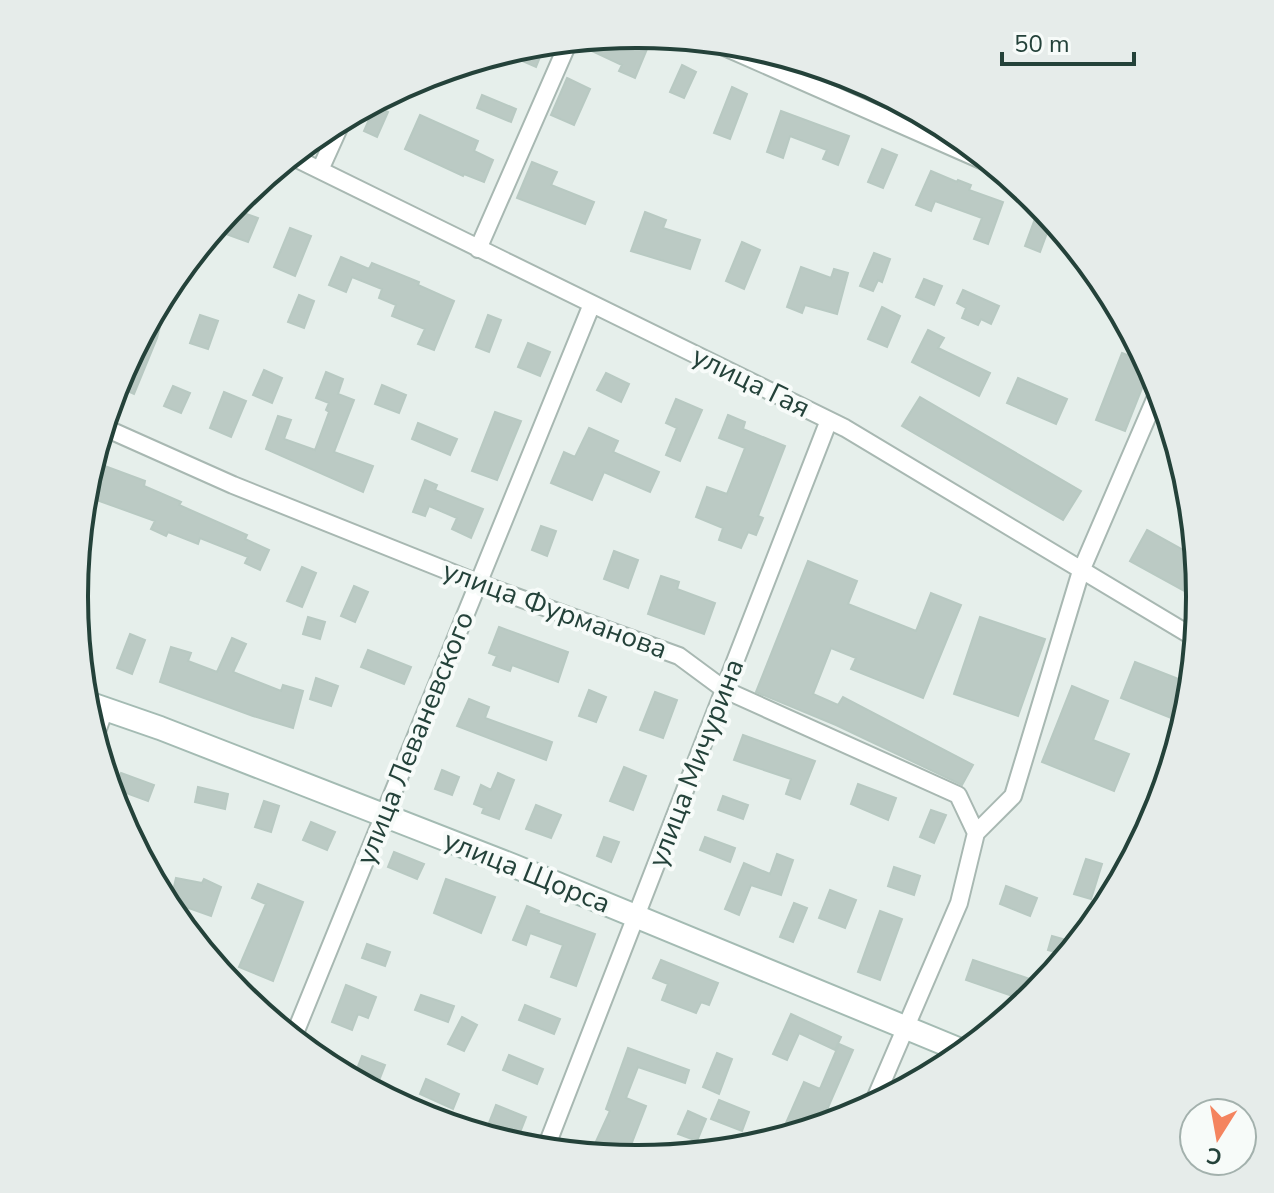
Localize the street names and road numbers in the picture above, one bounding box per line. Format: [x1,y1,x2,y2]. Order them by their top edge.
street label: улица Гая [686,337,816,427]
street label: улица Фурманова [437,552,673,668]
street label: улица Леваневского [347,606,483,870]
street label: улица Мичурина [639,653,753,873]
street label: улица Щорса [438,821,616,923]

